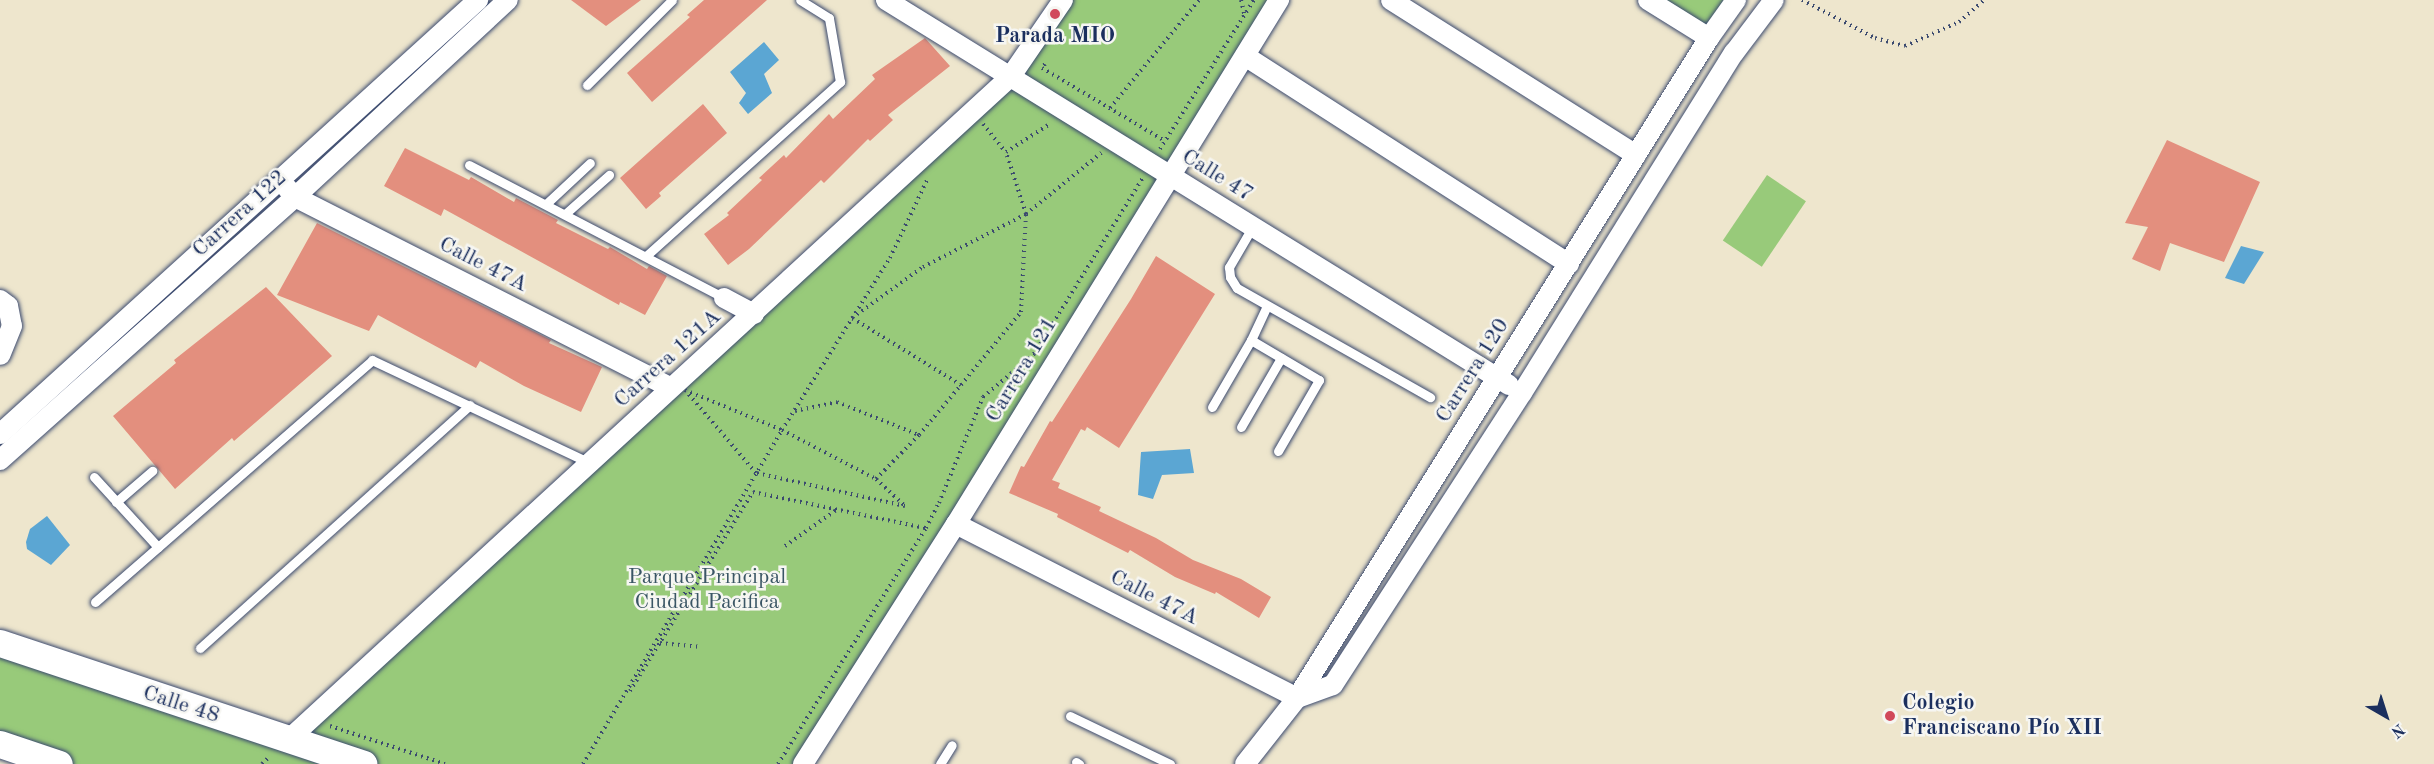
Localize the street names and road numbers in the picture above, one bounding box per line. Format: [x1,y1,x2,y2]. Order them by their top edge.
street label: Calle 47 [1176,144,1258,208]
street label: Carrera 122 [187,165,293,263]
street label: Calle 47A [434,231,532,299]
street label: Carrera 121A [609,304,727,414]
street label: Carrera 121 [980,313,1064,427]
street label: Carrera 120 [1431,314,1515,428]
street label: Calle 47A [1105,564,1203,632]
street label: Calle 48 [139,680,223,730]

